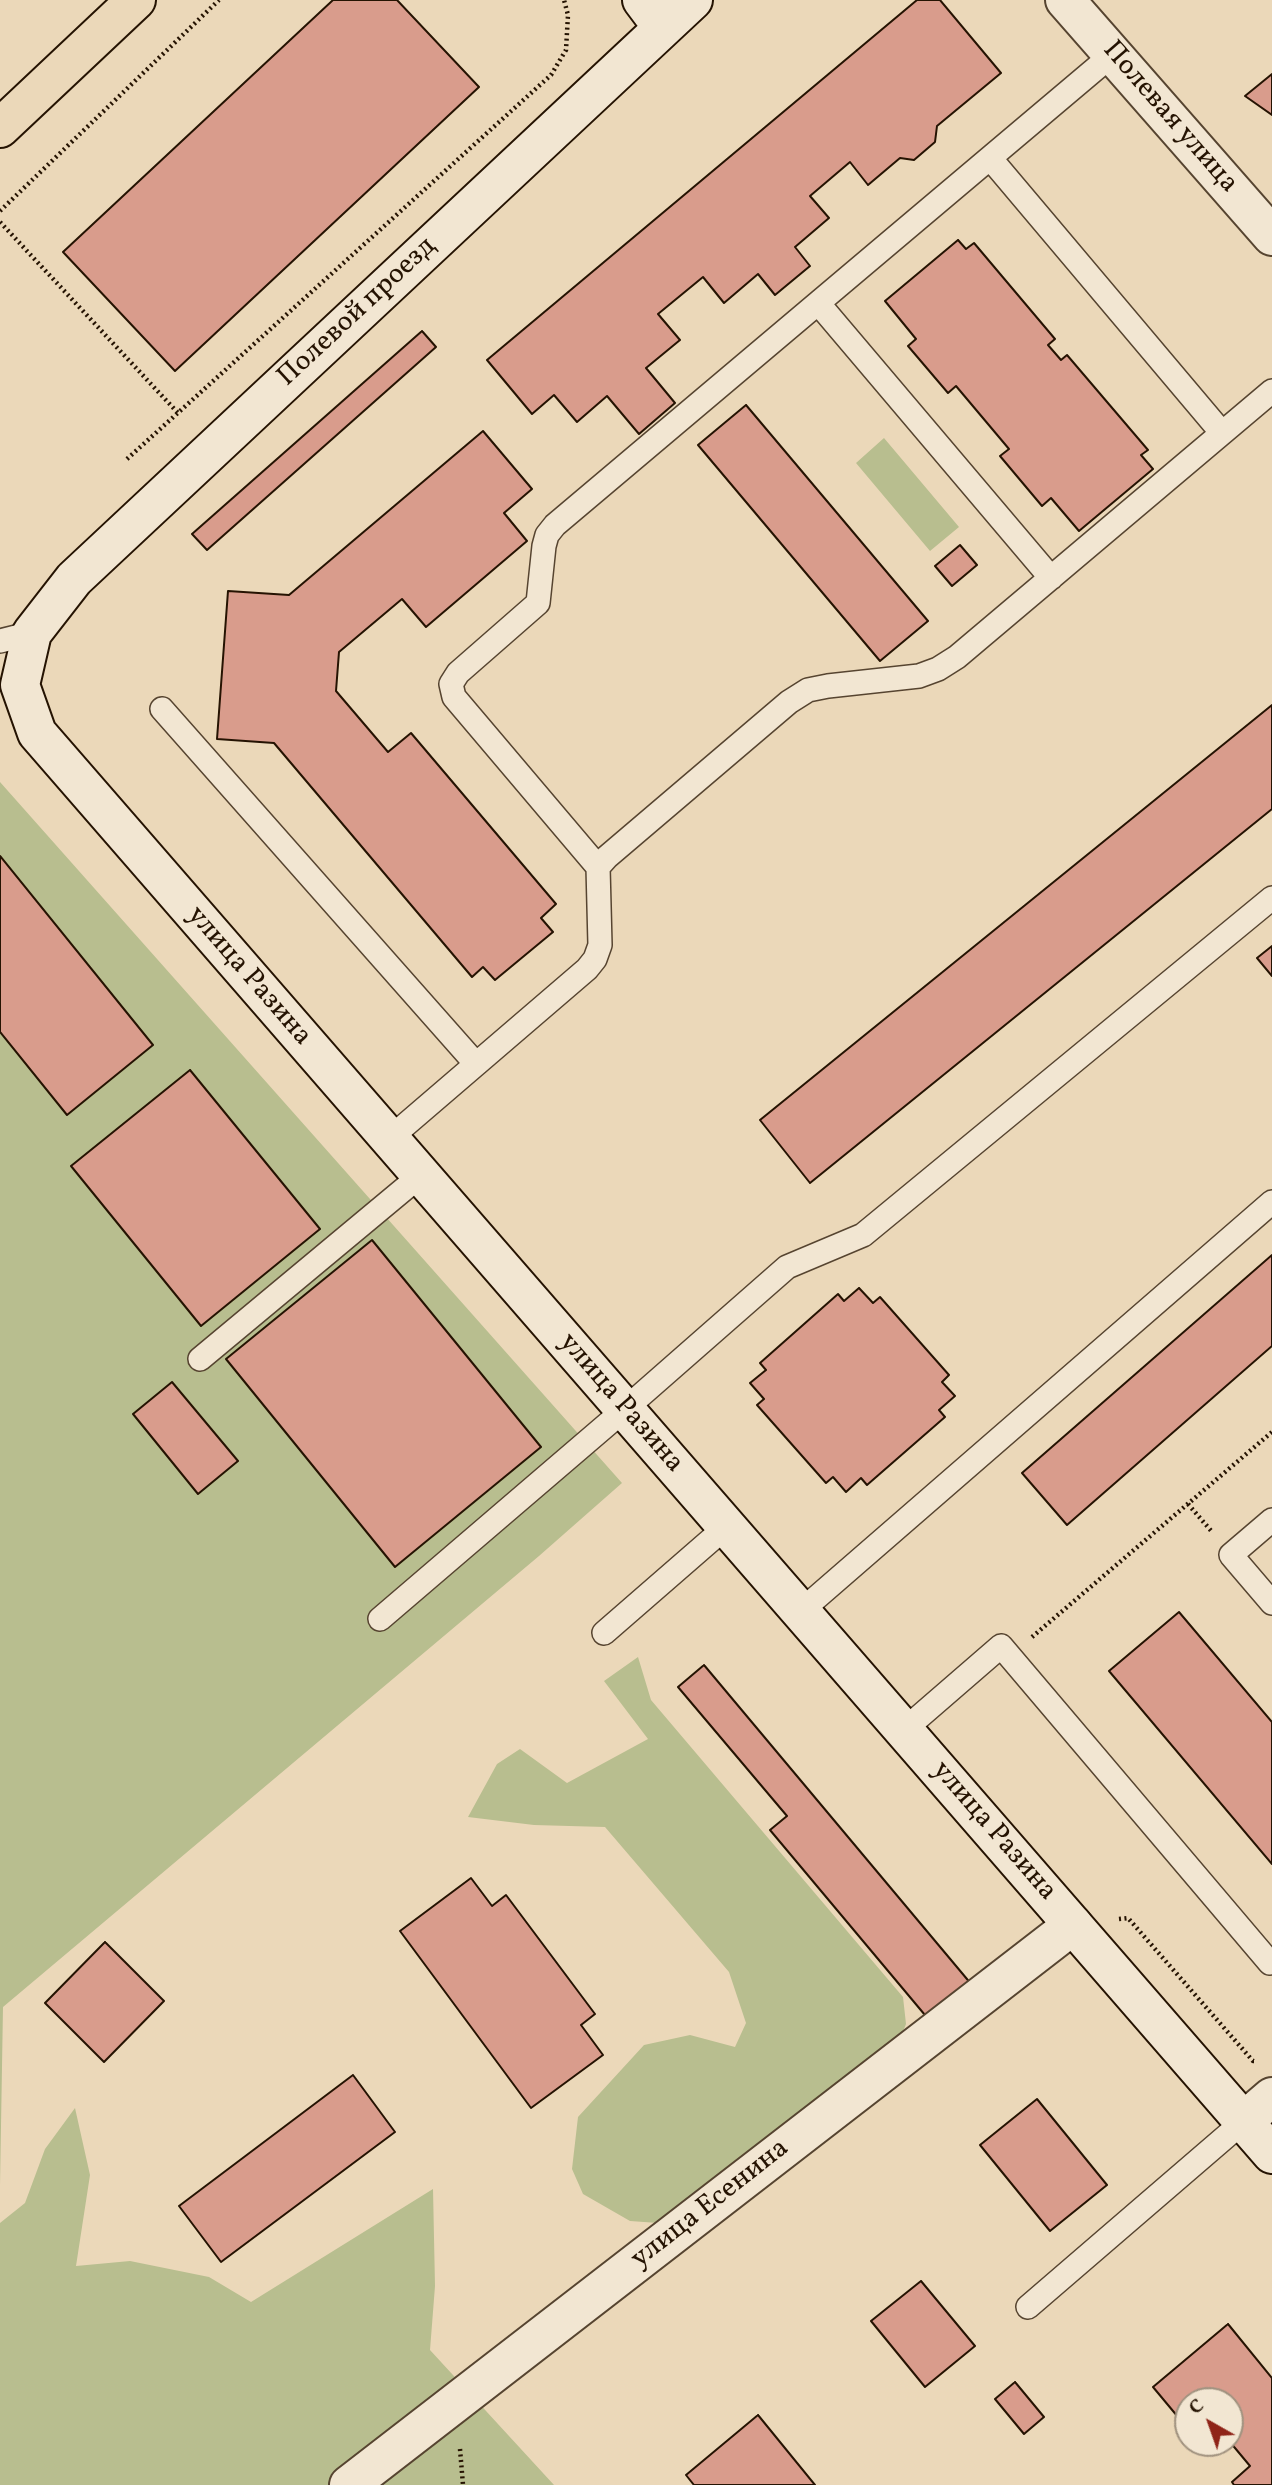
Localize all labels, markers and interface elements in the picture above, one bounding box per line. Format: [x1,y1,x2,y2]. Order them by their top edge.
street label: Полевая улица [1094,35,1244,201]
street label: Полевой проезд [272,231,444,395]
street label: улица Разина [178,900,318,1054]
street label: улица Разина [550,1327,690,1481]
street label: улица Разина [923,1755,1063,1909]
street label: улица Есенина [625,2133,797,2277]
north arrow [1174,2387,1244,2457]
text: С [1184,2394,1210,2421]

